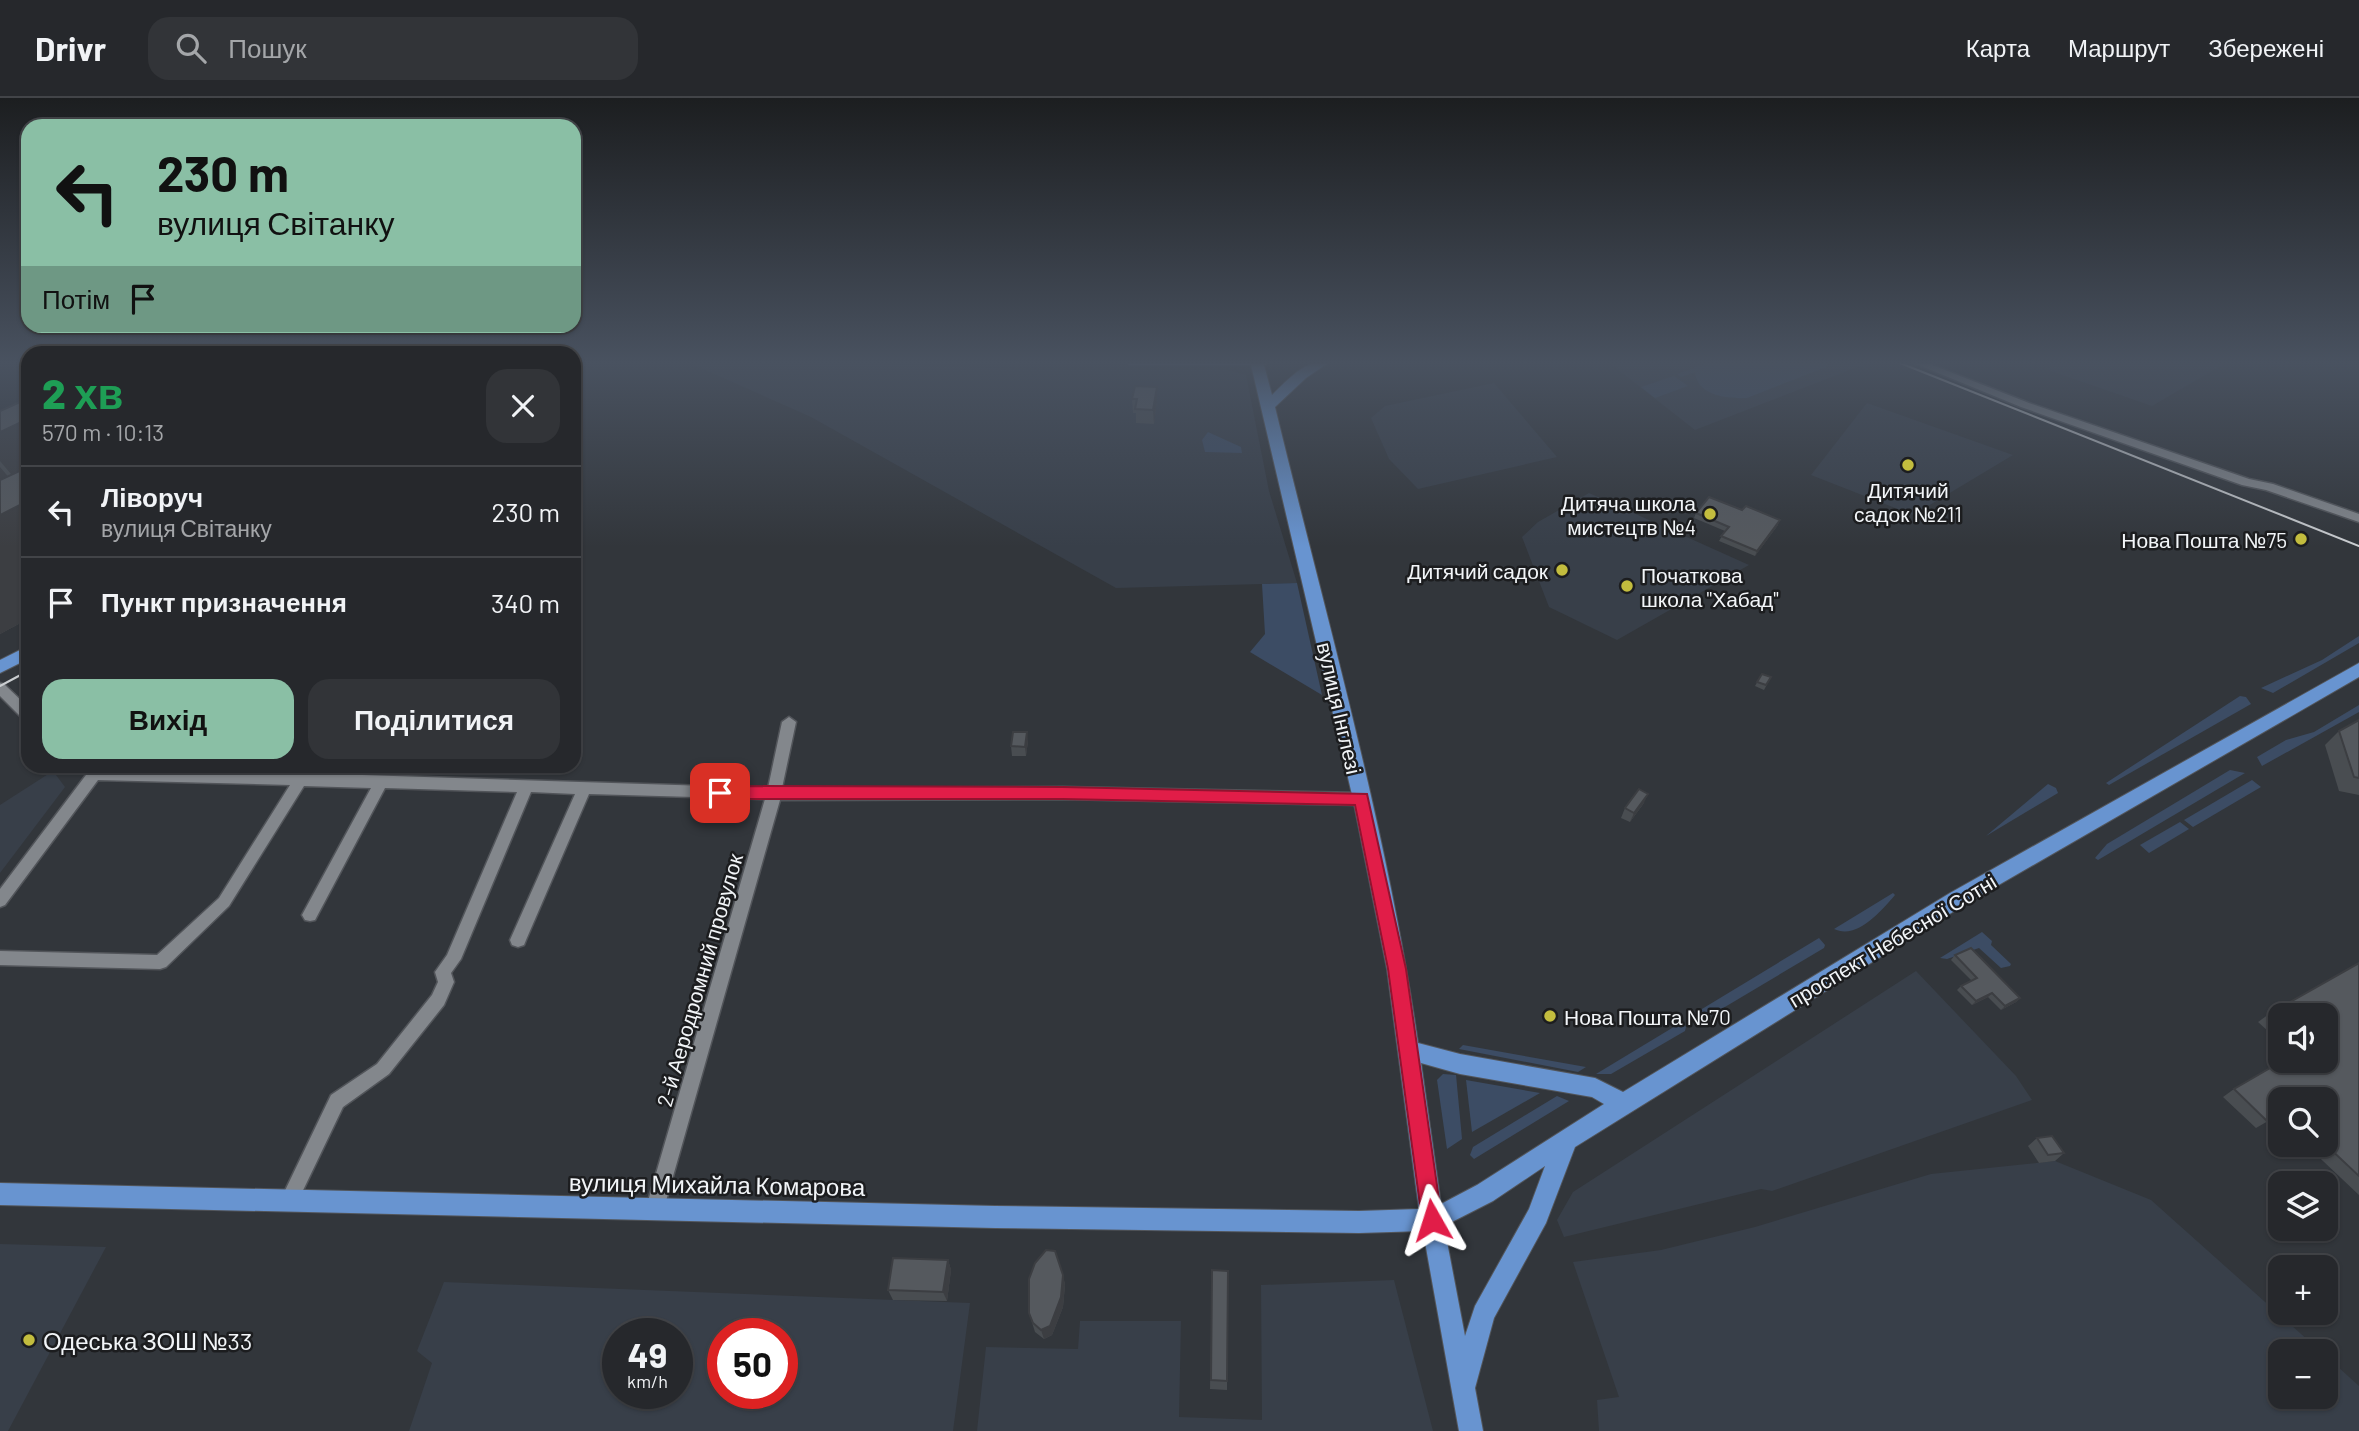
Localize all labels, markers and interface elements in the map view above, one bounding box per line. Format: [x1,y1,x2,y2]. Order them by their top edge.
search box [148,17,638,80]
text: Drivr [35,28,106,68]
icon: search [172,29,210,67]
text: Пошук [228,32,307,63]
text: Карта [1966,33,2030,62]
text: Маршрут [2068,33,2170,62]
text: Збережені [2208,33,2324,62]
text: 230 m [157,143,289,202]
icon: left [42,147,133,238]
text: вулиця Світанку [157,203,395,241]
icon: arrive [124,280,162,318]
text: Потім [42,283,110,314]
text: 2 хв [42,367,123,417]
button: close [486,369,560,443]
text: 570 m · 10:13 [42,418,164,446]
marker: Дитячий садок №211 [1900,457,1916,473]
place label: Дитячий садок №211 [1854,477,1962,526]
text: Ліворуч [101,481,203,512]
place label: Дитяча школа мистецтв №4 [1561,490,1696,539]
icon: left [42,493,80,531]
text: 230 m [491,496,560,527]
marker: Дитяча школа мистецтв №4 [1702,506,1718,522]
text: вулиця Світанку [101,514,272,542]
place label: Нова Пошта №75 [2121,527,2287,552]
marker: Нова Пошта №75 [2293,531,2309,547]
place label: Дитячий садок [1407,558,1549,583]
marker: Дитячий садок [1554,562,1570,578]
place label: Початкова школа "Хабад" [1641,562,1779,611]
marker: Початкова школа "Хабад" [1619,578,1635,594]
icon: arrive [42,584,80,622]
text: Пункт призначення [101,586,347,617]
text: 340 m [491,587,560,618]
street label: вулиця Інглезі [1313,640,1367,776]
button: Вихід [42,679,294,759]
button: Поділитися [308,679,560,759]
pin [690,763,750,823]
icon: arrive [701,774,739,812]
street label: 2-й Аеродромний провулок [651,850,747,1109]
street label: проспект Небесної Сотні [1784,868,2000,1012]
map controls [2268,1003,2338,1409]
button: sound [2268,1003,2338,1073]
place label: Нова Пошта №70 [1564,1004,1731,1029]
marker: Нова Пошта №70 [1542,1008,1558,1024]
button: search [2268,1087,2338,1157]
street label: вулиця Михайла Комарова [569,1167,866,1201]
button: layers [2268,1171,2338,1241]
position arrow [1395,1183,1469,1257]
button: + [2268,1255,2338,1325]
speed limit sign: 50 [707,1318,798,1409]
place label: Одеська ЗОШ №33 [43,1326,252,1355]
marker: Одеська ЗОШ №33 [21,1332,37,1348]
text: 49 [628,1333,667,1375]
button: − [2268,1339,2338,1409]
text: km/h [627,1370,668,1392]

